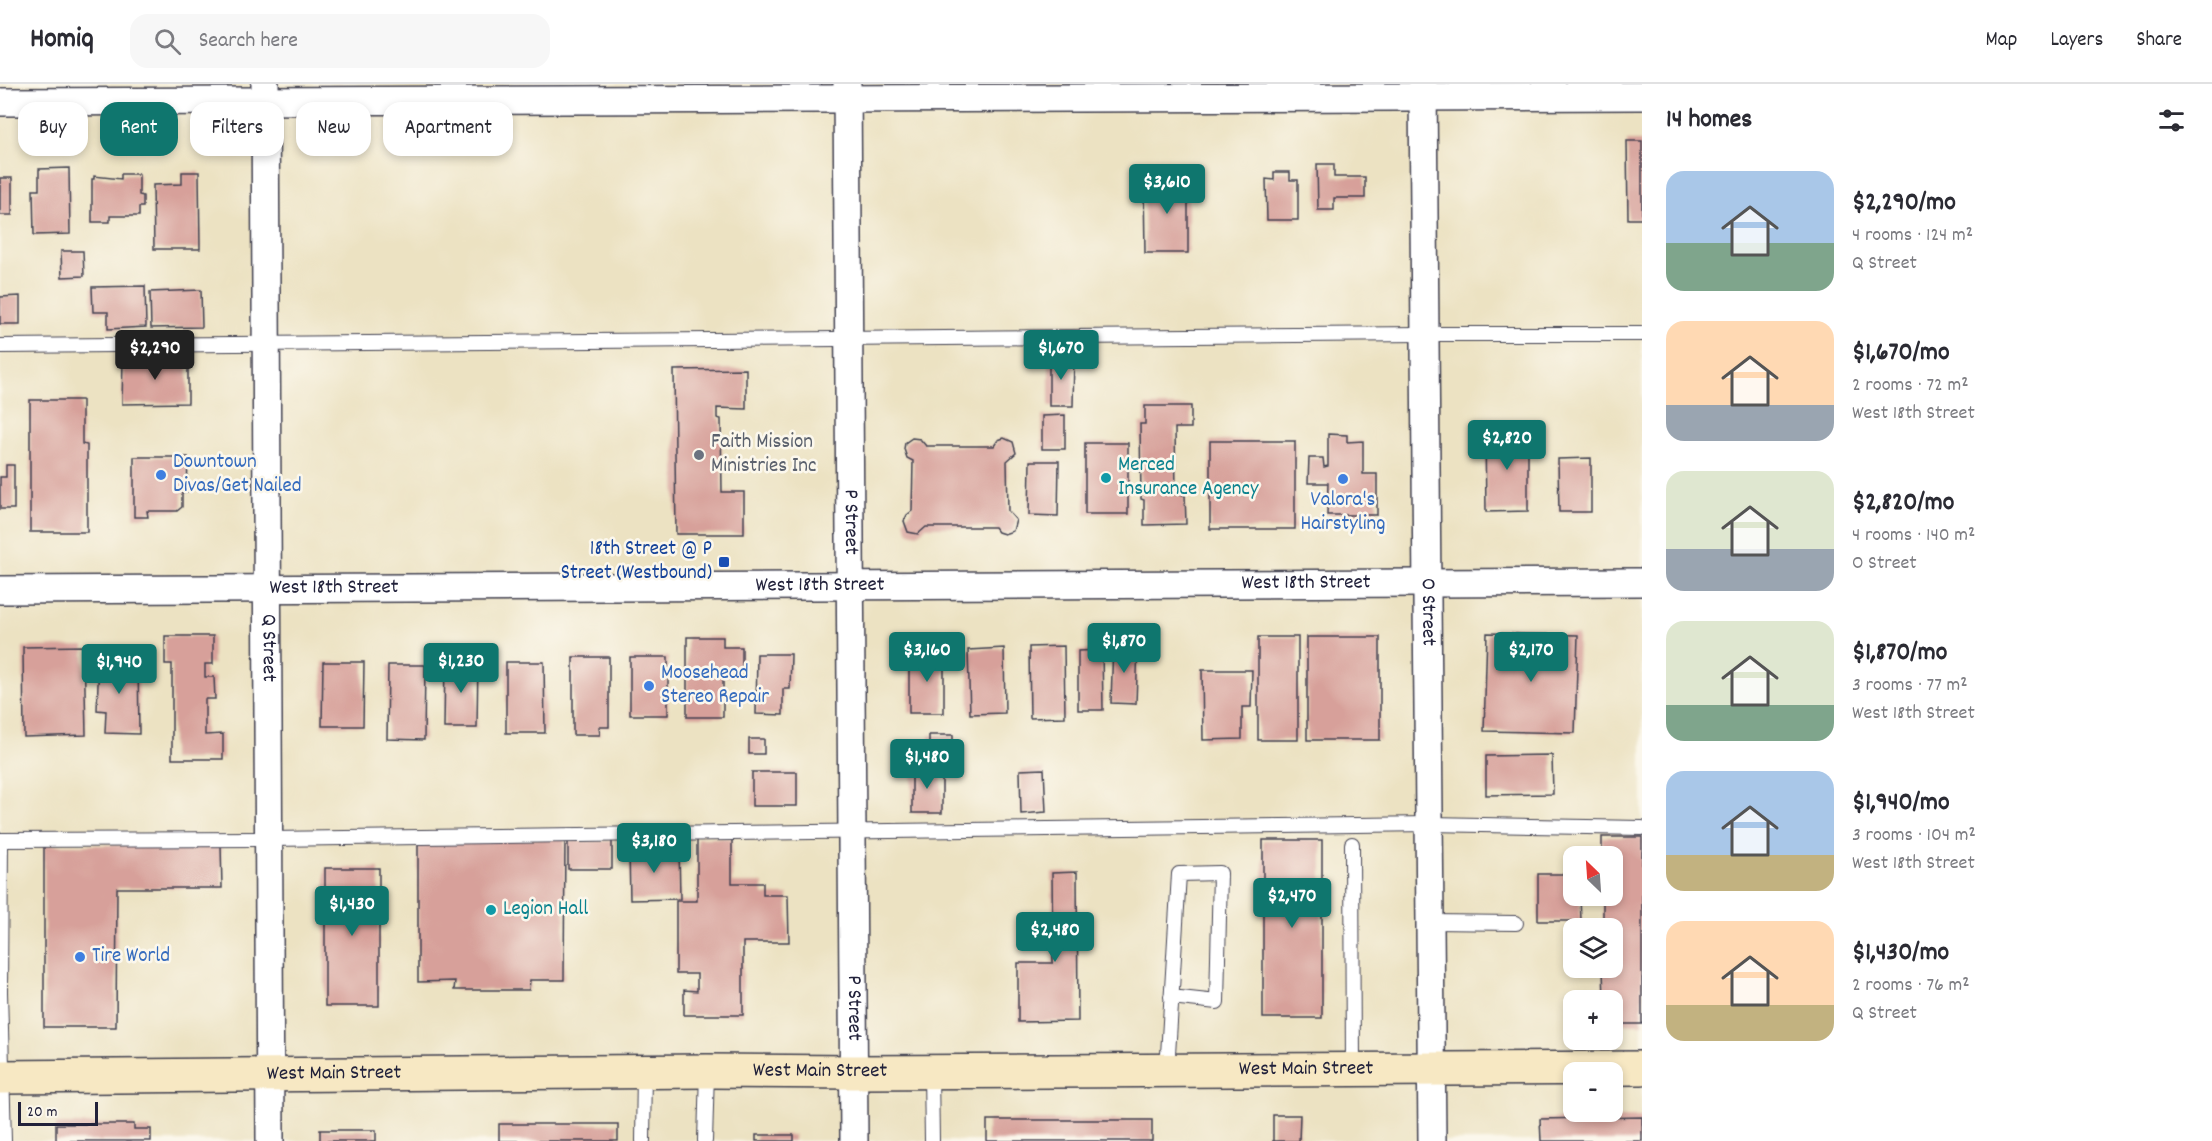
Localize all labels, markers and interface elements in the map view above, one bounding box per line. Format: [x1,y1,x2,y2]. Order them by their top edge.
search box [130,14,550,68]
text: Homiq [30,21,94,61]
icon: search [151,25,184,58]
text: Search here [199,26,298,57]
text: Map [1986,26,2017,56]
text: Layers [2050,26,2103,56]
text: Share [2136,26,2182,56]
chip: Buy [18,102,88,156]
chip: Rent [100,102,178,156]
chip: Filters [190,102,284,156]
chip: New [296,102,371,156]
chip: Apartment [383,102,513,156]
text: 14 homes [1666,102,1752,139]
icon: filters [2155,104,2188,137]
pin: $3,610 [1118,164,1216,215]
text: $3,610 [1143,169,1191,197]
text: $2,290/mo [1852,185,1956,222]
icon: home [1714,195,1786,267]
text: 4 rooms · 124 m² [1852,222,1973,250]
text: Q Street [1852,250,1917,278]
pin: $2,290 [106,330,204,381]
pin: $1,670 [1012,330,1110,381]
text: $2,290 [129,335,181,363]
text: $1,670 [1038,335,1084,363]
text: $1,670/mo [1852,335,1950,372]
icon: home [1714,345,1786,417]
text: 2 rooms · 72 m² [1852,372,1968,400]
text: West 18th Street [1852,400,1975,428]
pin: $2,820 [1458,420,1556,471]
text: $2,820 [1482,425,1532,453]
place label: Faith Mission Ministries Inc [711,428,816,482]
place label: Downtown Divas/Get Nailed [173,448,302,502]
marker: Faith Mission Ministries Inc [692,448,706,462]
place label: Merced Insurance Agency [1118,451,1259,505]
marker: Downtown Divas/Get Nailed [154,468,168,482]
marker: Merced Insurance Agency [1099,471,1113,485]
marker: Valora's Hairstyling [1336,472,1350,486]
text: $2,820/mo [1852,485,1954,522]
place label: Valora's Hairstyling [1300,486,1386,540]
street label: P Street [835,489,865,555]
icon: home [1714,495,1786,567]
text: 4 rooms · 140 m² [1852,522,1975,550]
place label: 18th Street @ P Street (Westbound) [561,535,712,589]
text: O Street [1852,550,1917,578]
marker: 18th Street @ P Street (Westbound) [717,555,731,569]
street label: West 18th Street [1241,568,1371,599]
street label: West 18th Street [755,571,885,601]
street label: West 18th Street [269,573,399,604]
street label: O Street [1412,578,1442,646]
street label: Q Street [253,614,283,682]
pin: $1,870 [1075,623,1173,674]
text: $1,870 [1102,628,1146,656]
pin: $3,160 [878,632,976,683]
pin: $2,170 [1482,632,1580,683]
text: $1,870/mo [1852,635,1947,672]
text: $3,160 [903,637,951,665]
text: $2,170 [1508,637,1554,665]
pin: $1,230 [412,643,510,694]
pin: $1,940 [70,644,168,695]
icon: home [1714,645,1786,717]
text: $1,230 [438,648,484,676]
text: $1,940 [96,649,142,677]
place label: Moosehead Stereo Repair [661,659,769,713]
text: 3 rooms · 77 m² [1852,672,1968,700]
marker: Moosehead Stereo Repair [642,679,656,693]
text: West 18th Street [1852,700,1975,728]
pin: $1,480 [878,739,976,790]
text: $1,480 [904,744,950,772]
text: $1,940/mo [1852,785,1950,822]
icon: home [1714,795,1786,867]
text: 3 rooms · 104 m² [1852,822,1976,850]
pin: $3,180 [605,823,703,874]
text: $3,180 [631,828,677,856]
north arrow [1563,846,1623,906]
map controls [1563,846,1623,1122]
text: West 18th Street [1852,850,1975,878]
pin: $2,470 [1243,878,1341,929]
text: $2,470 [1267,883,1317,911]
pin: $1,430 [303,886,401,937]
text: $1,430 [329,891,375,919]
place label: Legion Hall [503,895,588,925]
marker: Legion Hall [484,903,498,917]
pin: $2,480 [1006,912,1104,963]
text: $2,480 [1030,917,1080,945]
button: layers [1563,918,1623,978]
text: $1,430/mo [1852,935,1949,972]
place label: Tire World [92,942,170,972]
icon: home [1714,945,1786,1017]
marker: Tire World [73,950,87,964]
text: 2 rooms · 76 m² [1852,972,1970,1000]
street label: P Street [838,975,868,1041]
button: + [1563,990,1623,1050]
text: Q Street [1852,1000,1917,1028]
street label: West Main Street [1239,1054,1373,1085]
street label: West Main Street [753,1056,887,1087]
street label: West Main Street [267,1059,402,1090]
button: − [1563,1062,1623,1122]
scale bar [18,1099,98,1126]
text: 20 m [27,1101,57,1124]

